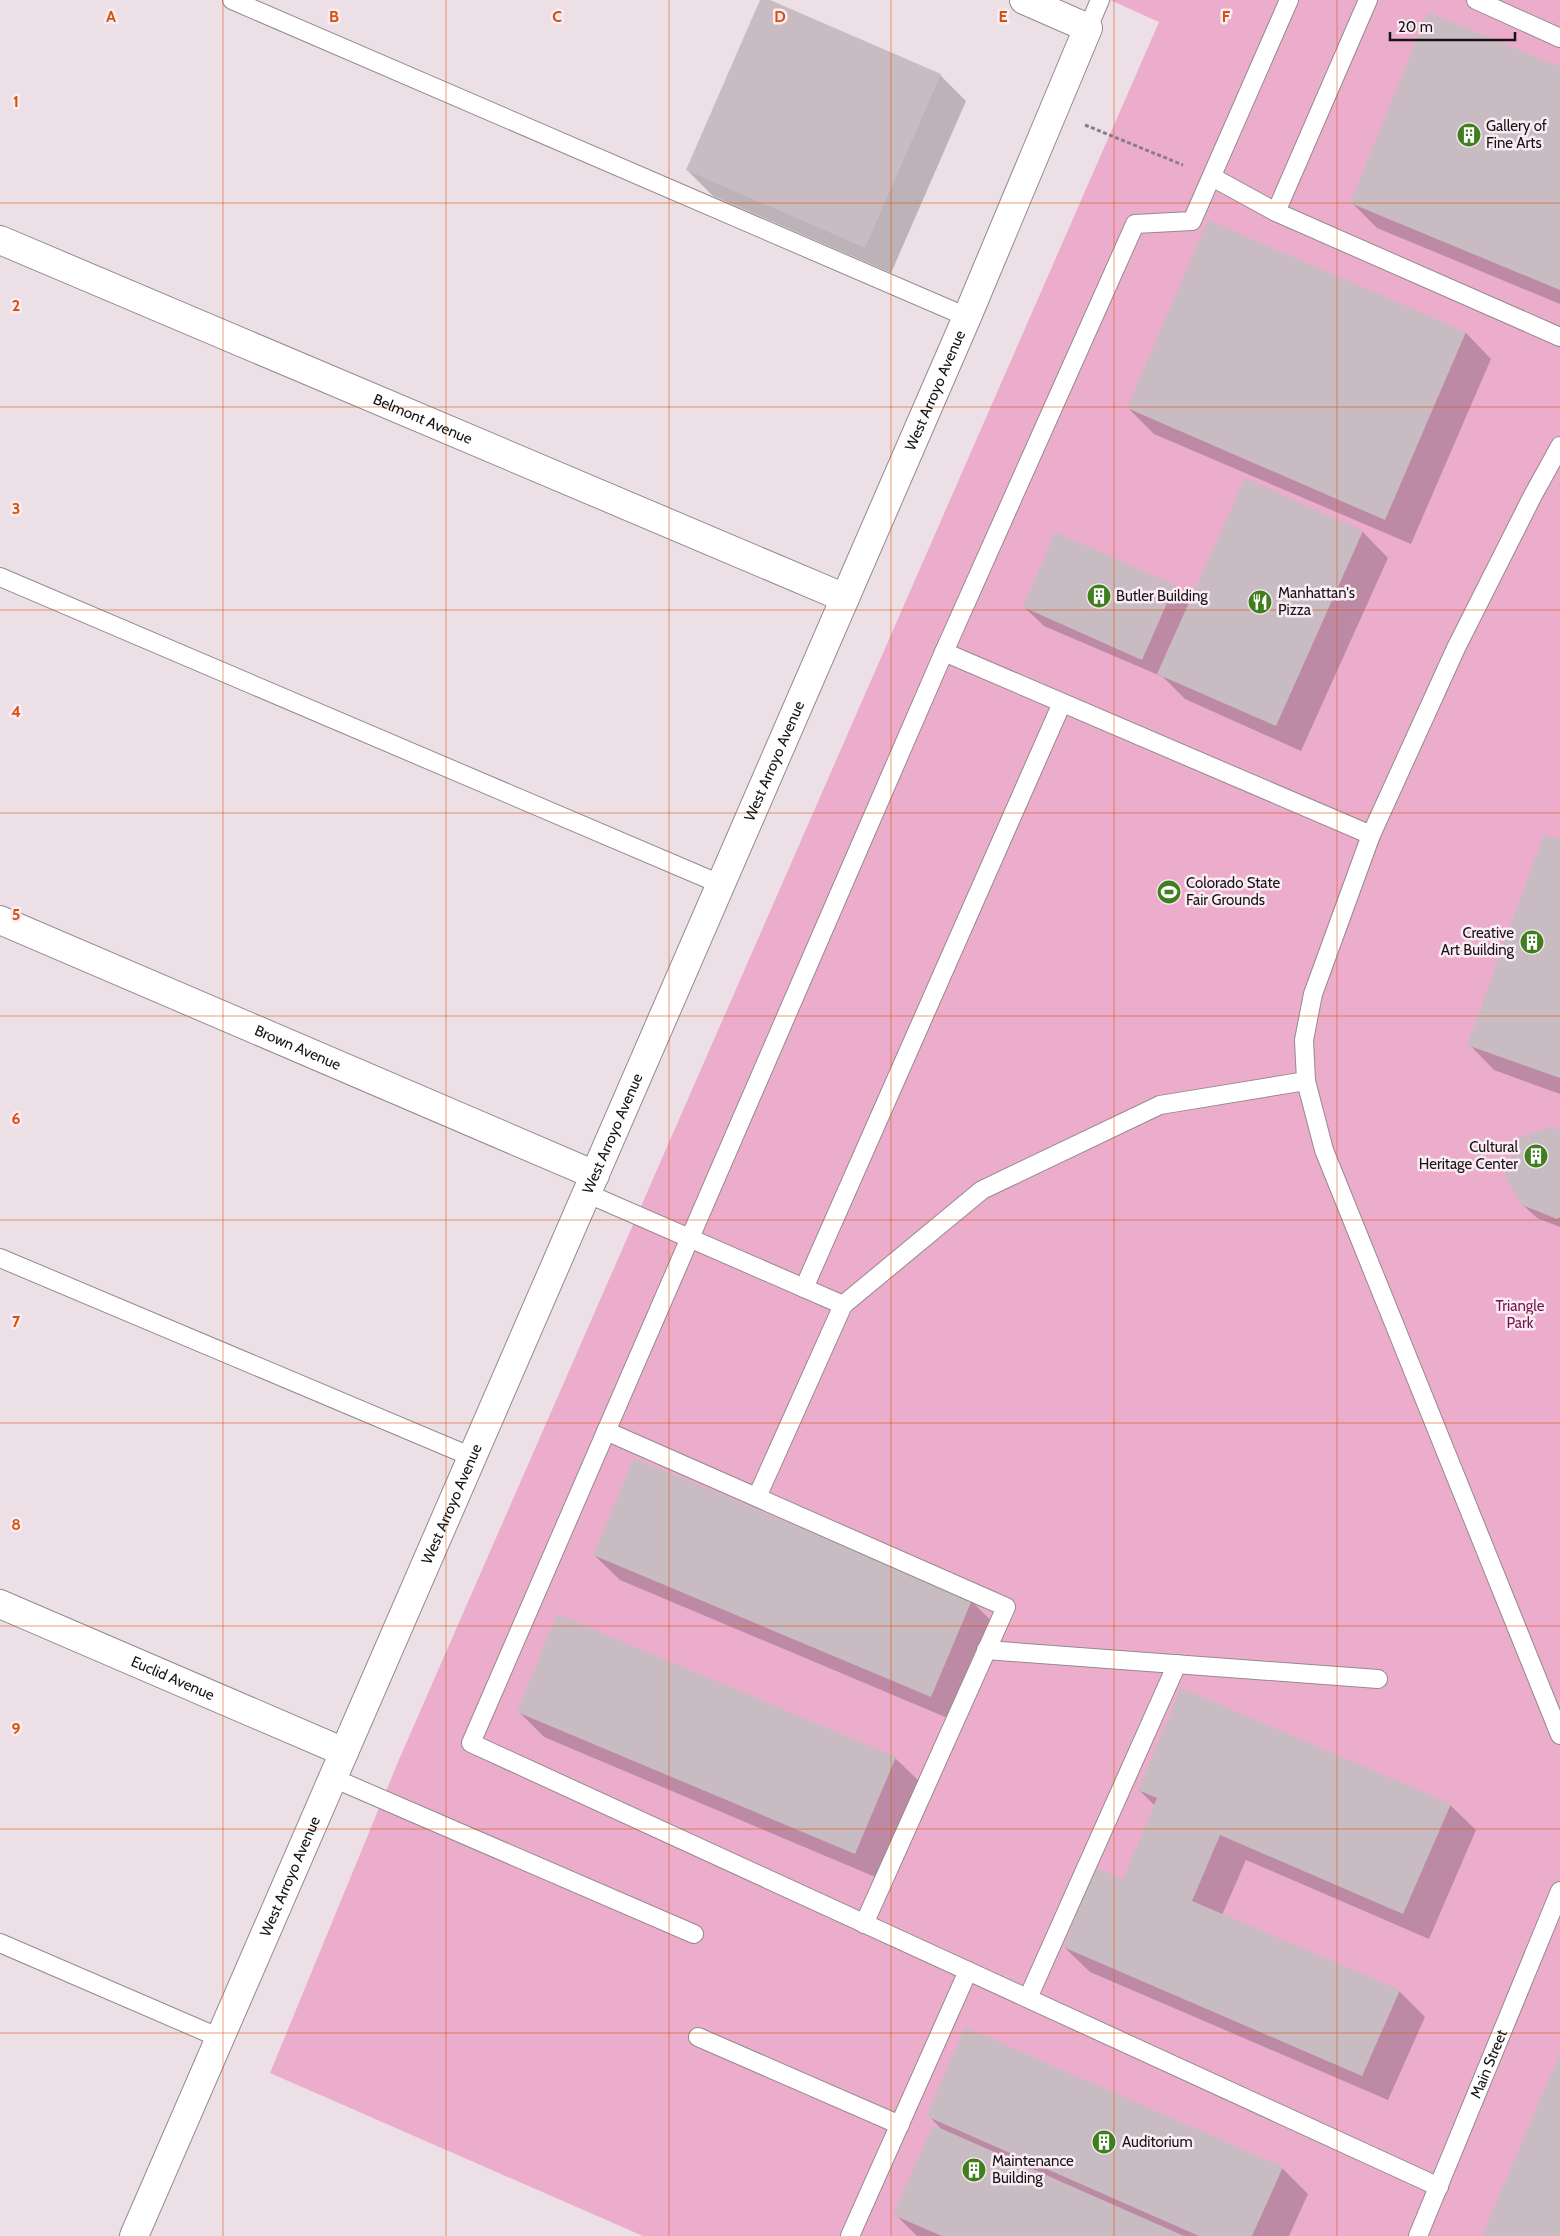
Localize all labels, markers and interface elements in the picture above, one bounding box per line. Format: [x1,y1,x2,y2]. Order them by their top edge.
text: A [106,7,116,26]
text: B [329,7,339,26]
text: C [552,7,562,26]
text: D [774,7,786,26]
text: E [998,7,1008,26]
text: F [1222,7,1231,26]
scale bar [1390,10,1515,42]
text: 20 m [1398,18,1433,36]
text: 1 [13,92,19,111]
place label: Gallery of Fine Arts [1486,117,1547,152]
building icon: Gallery of Fine Arts [1456,122,1482,148]
text: 2 [12,296,20,315]
street label: West Arroyo Avenue [901,327,969,453]
street label: Belmont Avenue [370,390,475,448]
text: 3 [12,499,20,518]
building icon: Butler Building [1086,583,1112,609]
place label: Manhattan's Pizza [1278,584,1355,619]
place label: Butler Building [1116,587,1208,605]
restaurant icon: Manhattan's Pizza [1247,589,1273,615]
street label: West Arroyo Avenue [740,698,808,824]
text: 4 [11,702,21,721]
place label: Colorado State Fair Grounds [1186,874,1280,909]
sports icon: Colorado State Fair Grounds [1156,879,1182,905]
text: 5 [12,905,20,924]
place label: Creative Art Building [1441,924,1515,959]
building icon: Creative Art Building [1519,929,1545,955]
street label: Brown Avenue [252,1021,344,1074]
street label: West Arroyo Avenue [579,1070,647,1196]
text: 6 [12,1109,21,1128]
place label: Cultural Heritage Center [1419,1138,1518,1173]
building icon: Cultural Heritage Center [1523,1143,1549,1169]
park label: Triangle Park [1496,1297,1545,1332]
text: 7 [12,1312,21,1331]
street label: West Arroyo Avenue [418,1441,486,1567]
text: 8 [11,1515,21,1534]
street label: Euclid Avenue [128,1652,217,1704]
text: 9 [12,1719,21,1738]
street label: West Arroyo Avenue [256,1813,324,1939]
street label: Main Street [1467,2027,1511,2101]
building icon: Auditorium [1091,2129,1117,2155]
place label: Auditorium [1122,2133,1193,2151]
place label: Maintenance Building [992,2152,1074,2187]
building icon: Maintenance Building [961,2157,987,2183]

